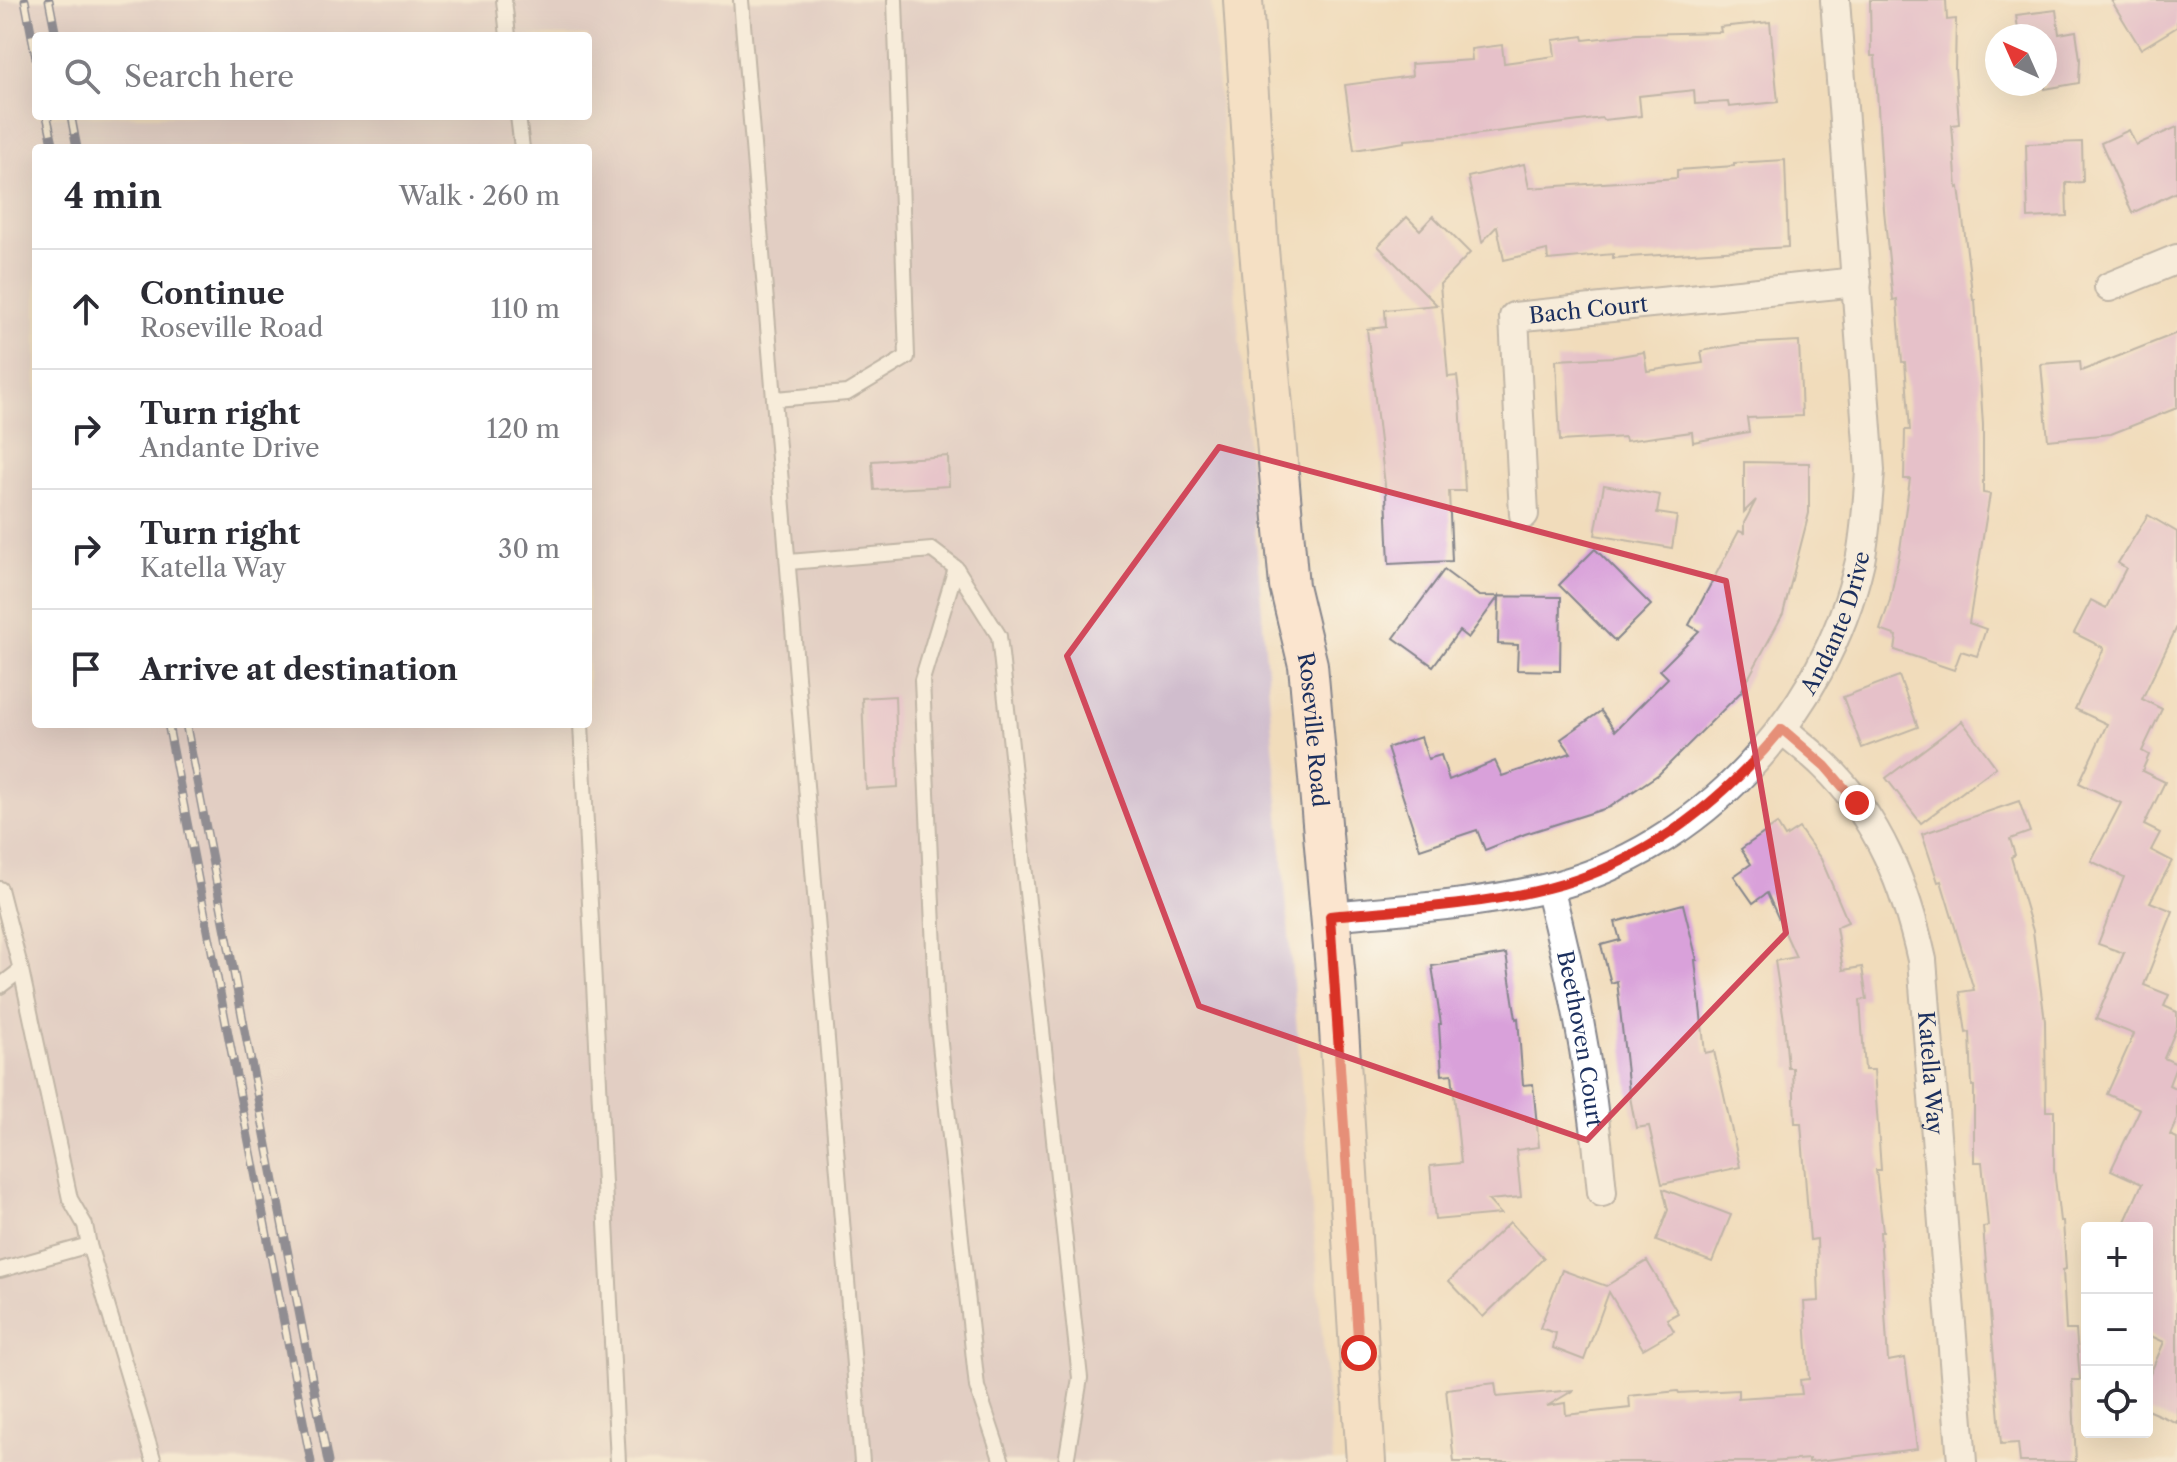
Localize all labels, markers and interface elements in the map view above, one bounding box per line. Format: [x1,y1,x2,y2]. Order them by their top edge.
north arrow [1985,24,2057,96]
search box [32,32,592,120]
icon: search [60,54,104,98]
text: Search here [124,58,294,95]
text: 4 min [64,175,162,217]
text: Walk · 260 m [399,180,560,212]
text: Continue [140,275,285,312]
icon: ahead [64,287,108,331]
street label: Bach Court [1528,290,1649,329]
text: 110 m [491,293,560,325]
text: Roseville Road [140,312,323,344]
text: Turn right [140,395,300,432]
icon: right [64,407,108,451]
text: 120 m [486,413,560,445]
text: Andante Drive [140,432,320,464]
text: Turn right [140,515,300,552]
icon: right [64,527,108,571]
text: 30 m [498,533,560,565]
street label: Andante Drive [1794,549,1875,700]
text: Katella Way [140,552,286,584]
icon: arrive [64,647,108,691]
street label: Roseville Road [1292,649,1334,808]
text: Arrive at destination [140,651,458,688]
route end [1839,785,1875,821]
street label: Beethoven Court [1551,948,1609,1129]
street label: Katella Way [1913,1010,1949,1136]
map controls [2081,1222,2153,1438]
button: + [2081,1222,2153,1294]
button: − [2081,1294,2153,1366]
route start [1341,1335,1377,1371]
button: locate [2081,1366,2153,1438]

